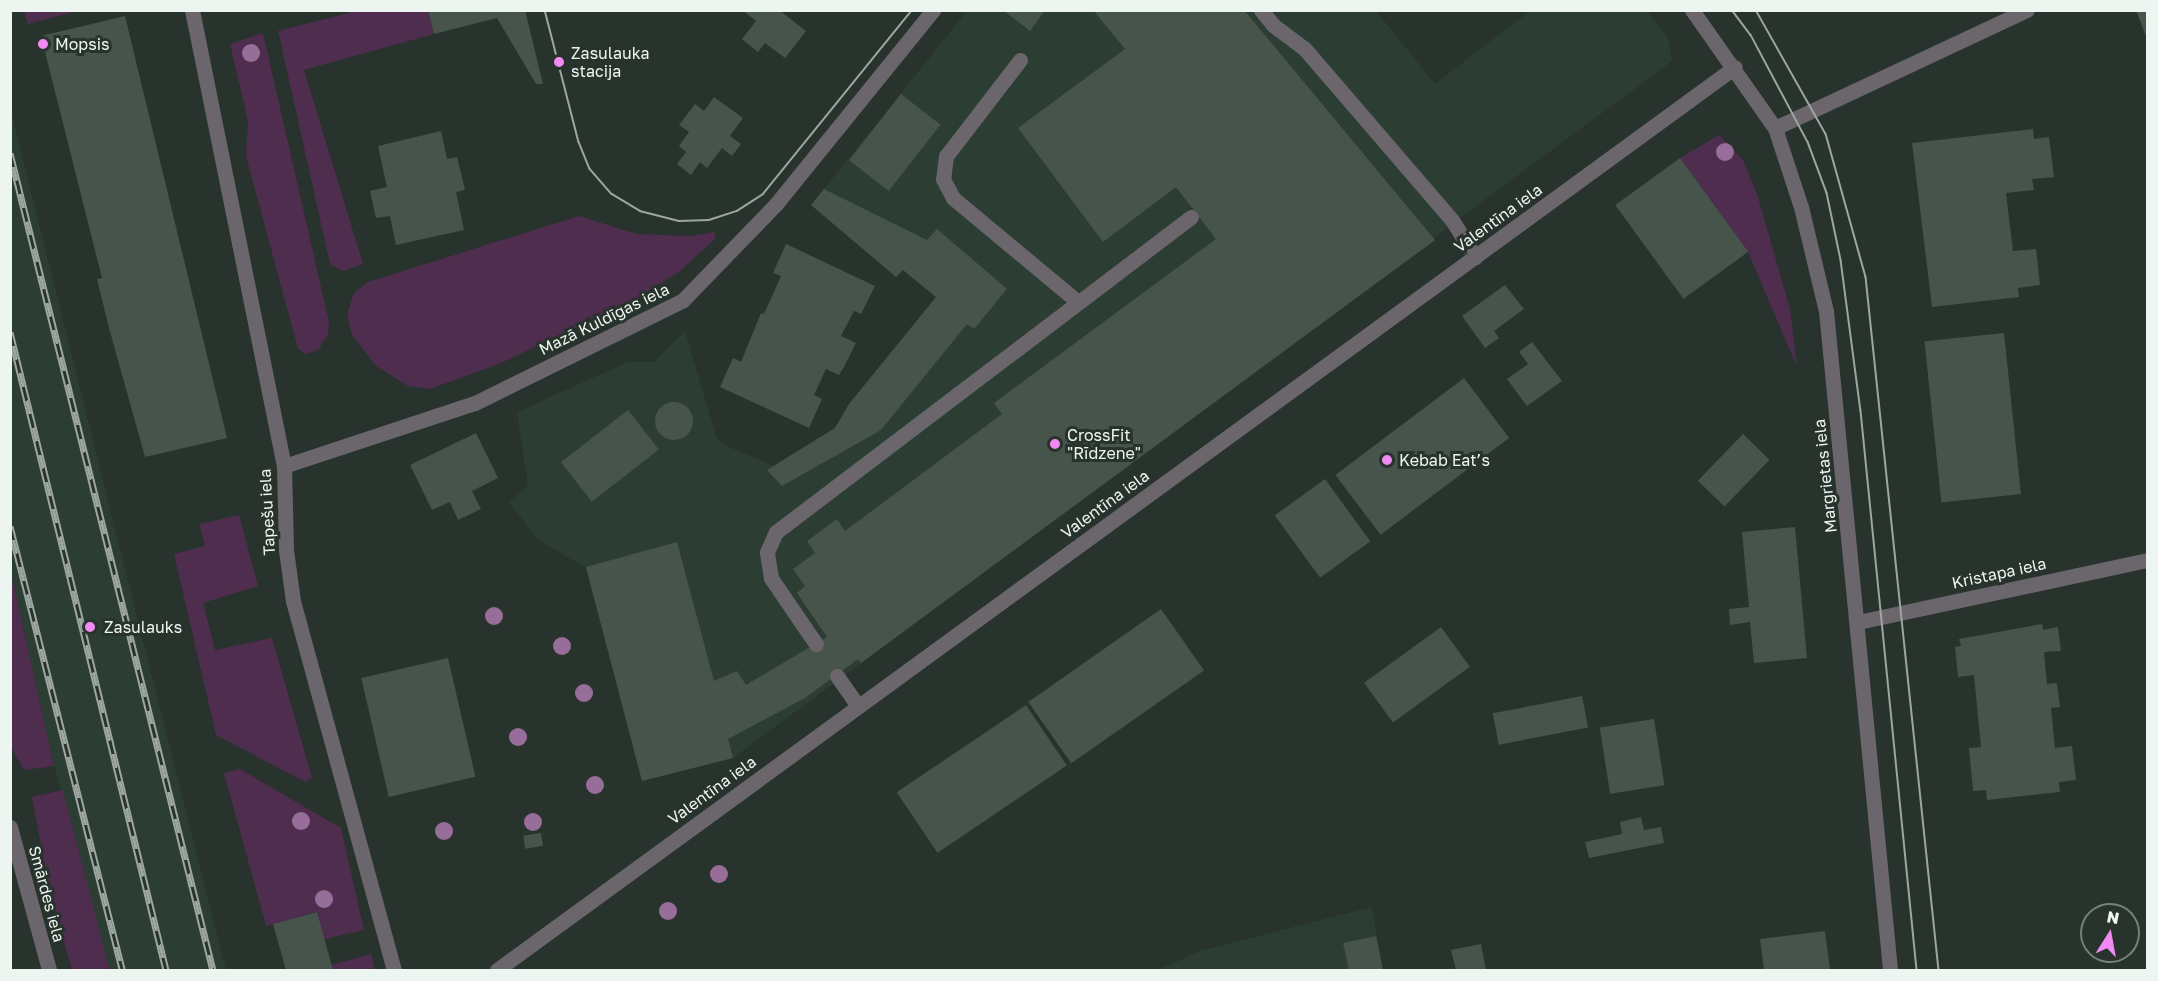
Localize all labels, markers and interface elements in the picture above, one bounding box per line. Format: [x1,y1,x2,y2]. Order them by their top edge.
place label: Mopsis [55,34,109,54]
marker: Mopsis [36,37,50,51]
place label: Zasulauka stacija [571,43,650,81]
marker: Zasulauka stacija [552,55,566,69]
street label: Valentīna iela [1450,180,1546,256]
street label: Mazā Kuldīgas iela [536,279,672,359]
street label: Margrietas iela [1809,418,1841,534]
place label: CrossFit "Rīdzene" [1067,425,1141,463]
marker: CrossFit "Rīdzene" [1048,437,1062,451]
place label: Kebab Eat’s [1399,450,1490,470]
marker: Kebab Eat’s [1380,453,1394,467]
street label: Valentīna iela [1057,466,1153,542]
street label: Tapešu iela [255,468,279,556]
street label: Kristapa iela [1950,554,2048,592]
place label: Zasulauks [104,617,182,637]
marker: Zasulauks [81,618,99,636]
street label: Valentīna iela [664,752,760,828]
street label: Smārdes iela [25,844,69,944]
north arrow [2080,903,2140,963]
text: N [2105,906,2121,928]

